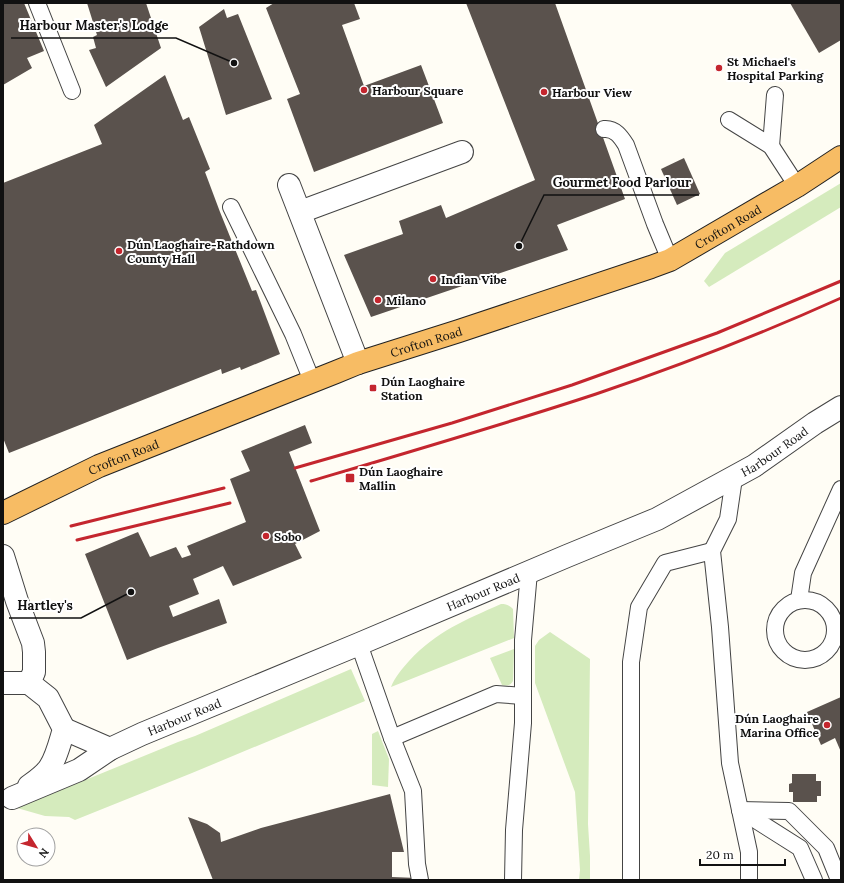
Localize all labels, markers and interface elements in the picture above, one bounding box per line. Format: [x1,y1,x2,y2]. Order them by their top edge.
callout: Harbour Master's Lodge [11,13,176,38]
text: Harbour Master's Lodge [19,17,169,34]
place label: St Michael's Hospital Parking [727,54,824,83]
marker: St Michael's Hospital Parking [714,63,724,73]
place label: Harbour Square [372,83,464,98]
marker: Harbour Square [359,85,369,95]
place label: Harbour View [552,85,632,100]
marker: Harbour View [539,87,549,97]
callout: Gourmet Food Parlour [544,170,699,195]
text: Gourmet Food Parlour [553,174,692,191]
street label: Crofton Road [692,201,764,252]
place label: Dún Laoghaire-Rathdown County Hall [127,237,275,266]
marker: Dún Laoghaire-Rathdown County Hall [114,246,124,256]
place label: Indian Vibe [441,272,507,287]
marker: Indian Vibe [428,274,438,284]
place label: Milano [386,293,426,308]
marker: Milano [373,295,383,305]
street label: Crofton Road [388,323,464,360]
place label: Dún Laoghaire Station [381,374,466,403]
marker: Dún Laoghaire Station [368,383,378,393]
street label: Harbour Road [738,423,811,479]
street label: Crofton Road [86,436,161,478]
place label: Dún Laoghaire Mallin [359,464,444,493]
marker: Dún Laoghaire Mallin [344,472,356,484]
place label: Sobo [274,529,302,544]
marker: Sobo [261,531,271,541]
street label: Harbour Road [444,569,522,614]
callout: Hartley's [9,593,81,618]
text: Hartley's [17,597,73,614]
street label: Harbour Road [145,695,223,738]
place label: Dún Laoghaire Marina Office [735,711,820,740]
marker: Dún Laoghaire Marina Office [822,720,832,730]
north arrow [16,827,56,867]
scale bar [700,841,785,867]
text: N [36,845,52,861]
text: 20 m [706,847,734,862]

